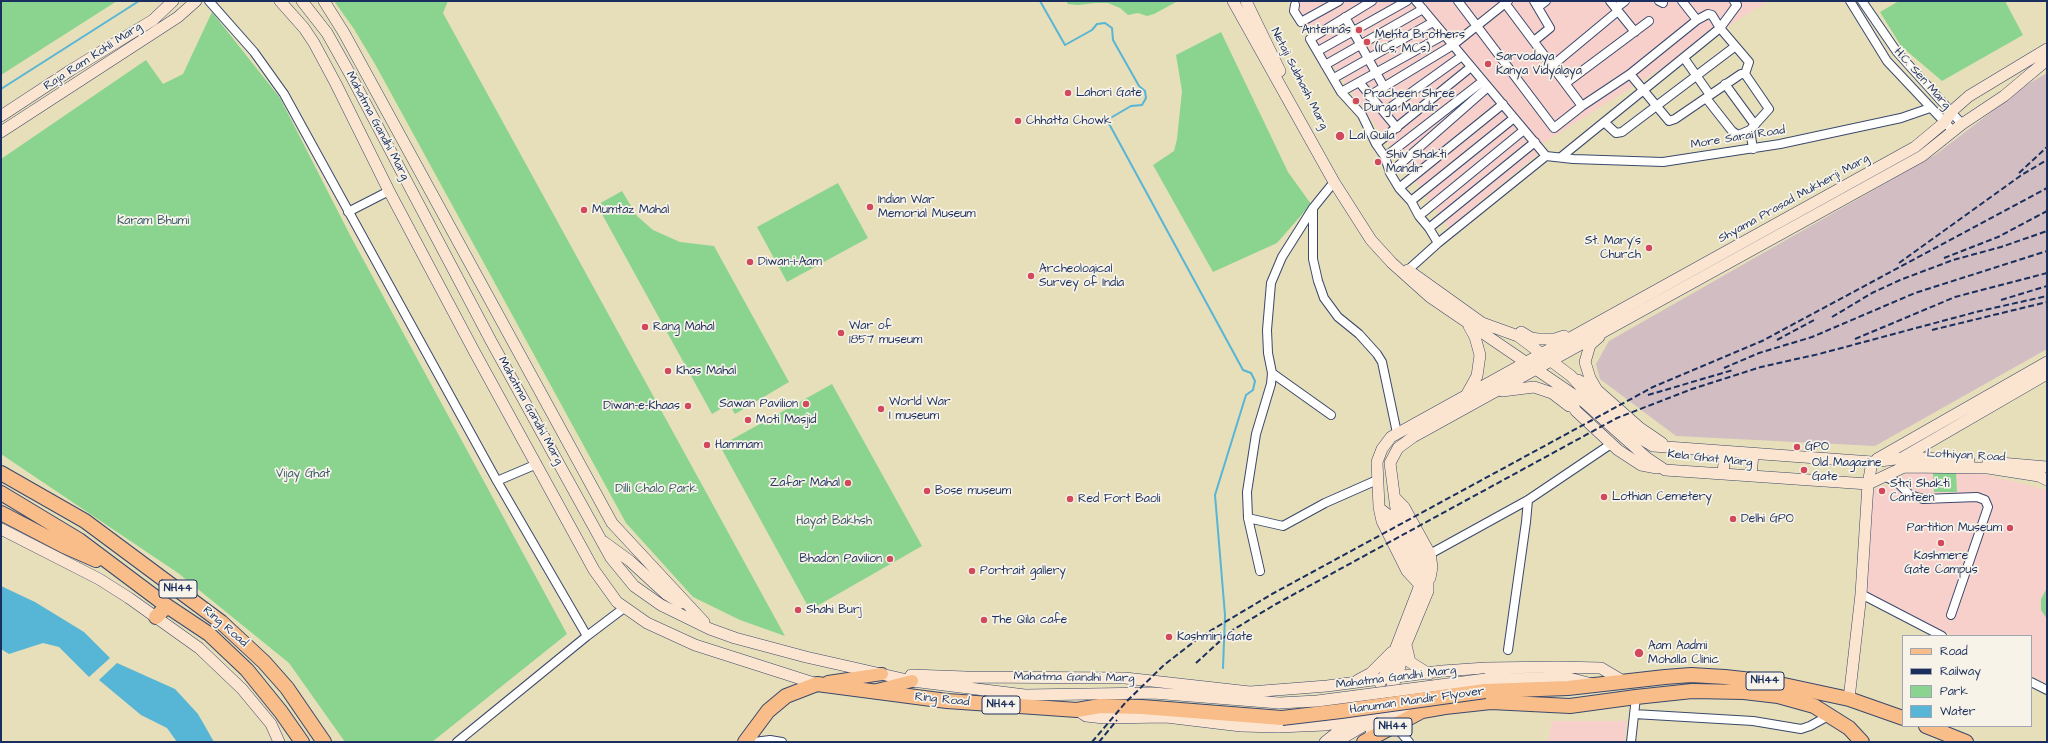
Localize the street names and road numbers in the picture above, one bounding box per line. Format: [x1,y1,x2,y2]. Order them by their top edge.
street label: Raja Ram Kohli Marg [41,20,145,94]
street label: Netaji Subhash Marg [1267,26,1331,132]
street label: H.C. Sen Marg [1891,45,1953,113]
street label: Mahatma Gandhi Marg [342,69,412,183]
street label: More Sarai Road [1690,123,1786,153]
street label: Shyama Prasad Mukherji Marg [1716,151,1872,247]
street label: Mahatma Gandhi Marg [494,355,566,467]
street label: Kela Ghat Marg [1667,447,1753,471]
street label: Lothiyan Road [1926,447,2006,465]
road number: NH44 [159,580,197,598]
street label: Ring Road [200,604,250,650]
street label: Mahatma Gandhi Marg [1335,663,1457,693]
street label: Mahatma Gandhi Marg [1013,670,1135,686]
road number: NH44 [1746,672,1784,690]
street label: Hanuman Mandir Flyover [1349,684,1485,718]
street label: Ring Road [914,690,970,710]
road number: NH44 [982,696,1020,714]
road number: NH44 [1374,718,1412,736]

